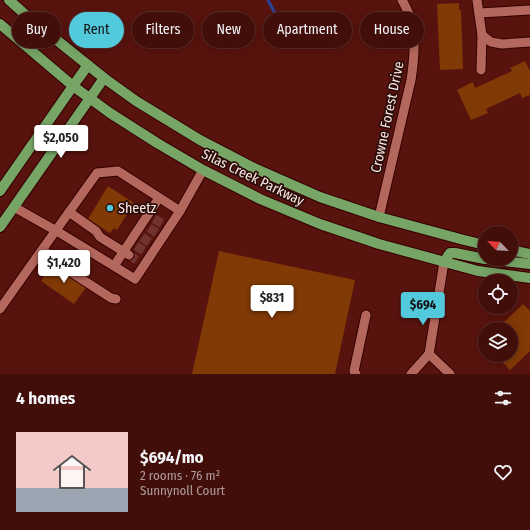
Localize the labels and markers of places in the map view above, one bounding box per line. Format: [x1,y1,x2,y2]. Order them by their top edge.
pin: $2,050 [28,125,94,159]
place label: Sheetz [118,200,157,217]
marker: Sheetz [105,203,115,213]
pin: $1,420 [31,250,97,284]
pin: $831 [248,285,296,319]
pin: $694 [399,292,447,326]

